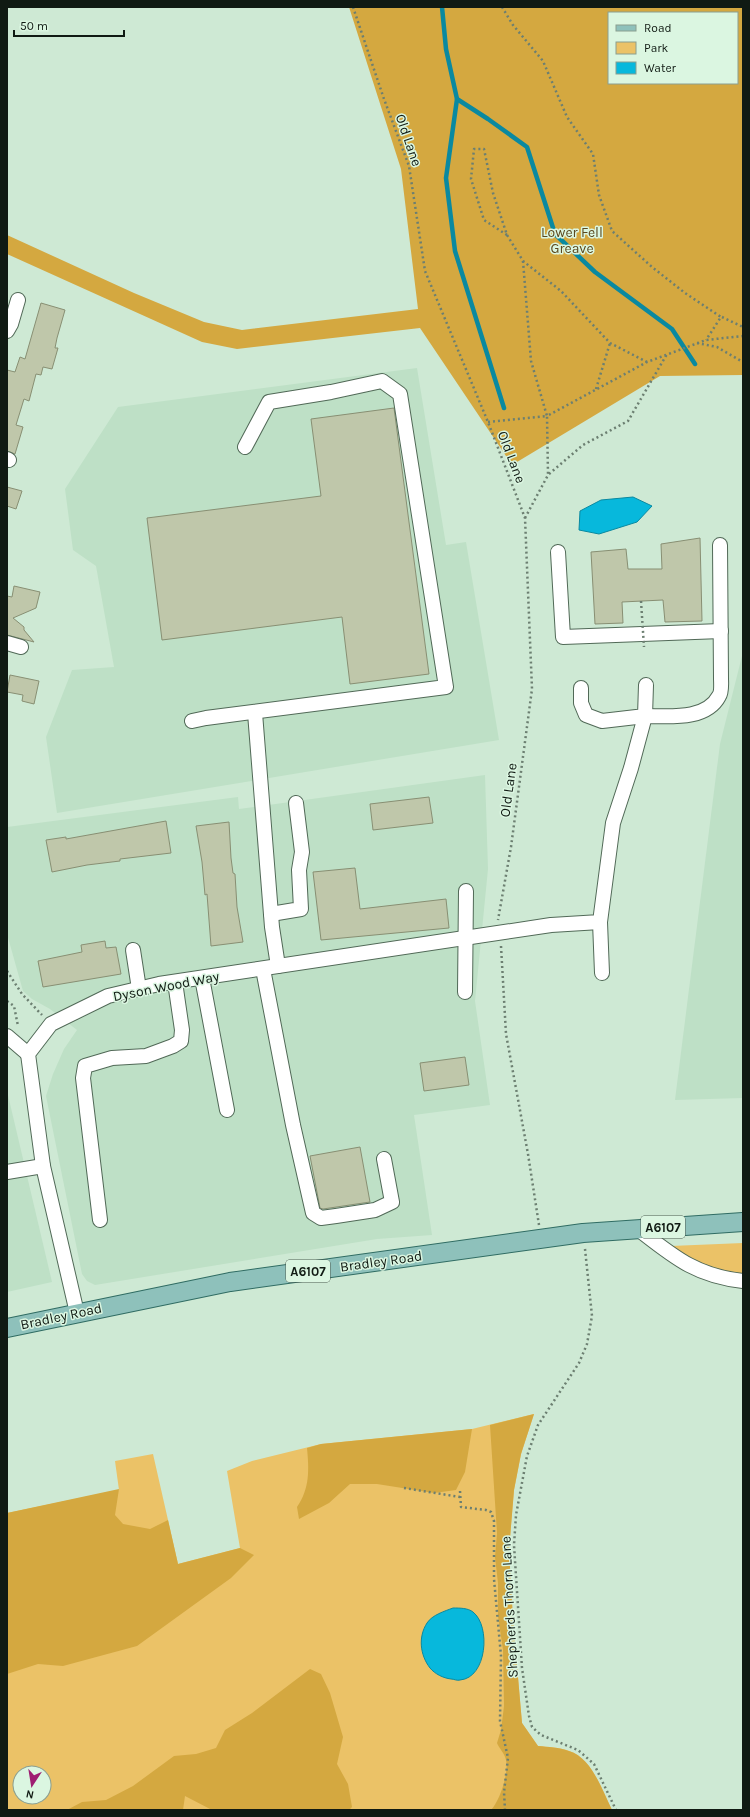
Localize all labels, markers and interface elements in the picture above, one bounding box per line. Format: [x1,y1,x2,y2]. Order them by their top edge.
scale bar [14,12,124,38]
legend [608,12,738,84]
text: 50 m [20,19,48,33]
text: Road [644,21,672,35]
text: Park [644,41,669,55]
text: Water [644,61,677,75]
street label: Old Lane [392,112,425,169]
park label: Lower Fell Greave [541,224,603,257]
street label: Old Lane [494,429,529,486]
street label: Old Lane [496,762,521,818]
street label: Dyson Wood Way [112,968,221,1005]
road number: A6107 [641,1216,685,1238]
street label: Bradley Road [339,1247,423,1276]
road number: A6107 [286,1260,330,1282]
street label: Bradley Road [19,1300,103,1333]
street label: Shepherds Thorn Lane [497,1536,522,1678]
north arrow [12,1765,52,1805]
text: N [25,1787,35,1801]

